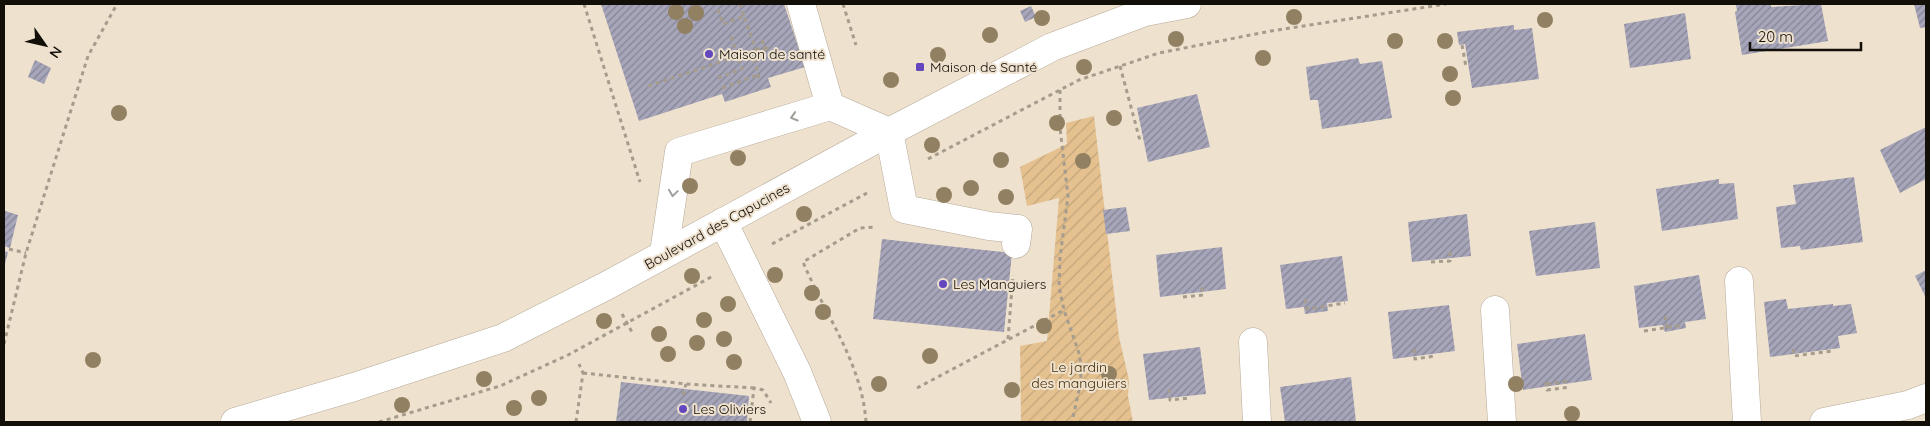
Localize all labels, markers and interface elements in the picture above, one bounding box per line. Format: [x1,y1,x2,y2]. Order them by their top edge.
north arrow [20,20,70,70]
scale bar [1750,20,1861,52]
text: 20 m [1758,27,1793,46]
text: N [45,43,66,62]
place label: Maison de santé [719,45,825,63]
marker: Maison de santé [703,48,715,60]
place label: Maison de Santé [930,58,1037,76]
marker: Maison de Santé [914,61,926,73]
one-way arrow [791,112,799,122]
street label: Boulevard des Capucines [641,179,793,273]
one-way arrow [668,190,679,198]
place label: Les Manguiers [953,275,1046,293]
marker: Les Manguiers [937,278,949,290]
park label: Le jardin des manguiers [1031,358,1127,392]
place label: Les Oliviers [693,400,766,418]
marker: Les Oliviers [677,403,689,415]

